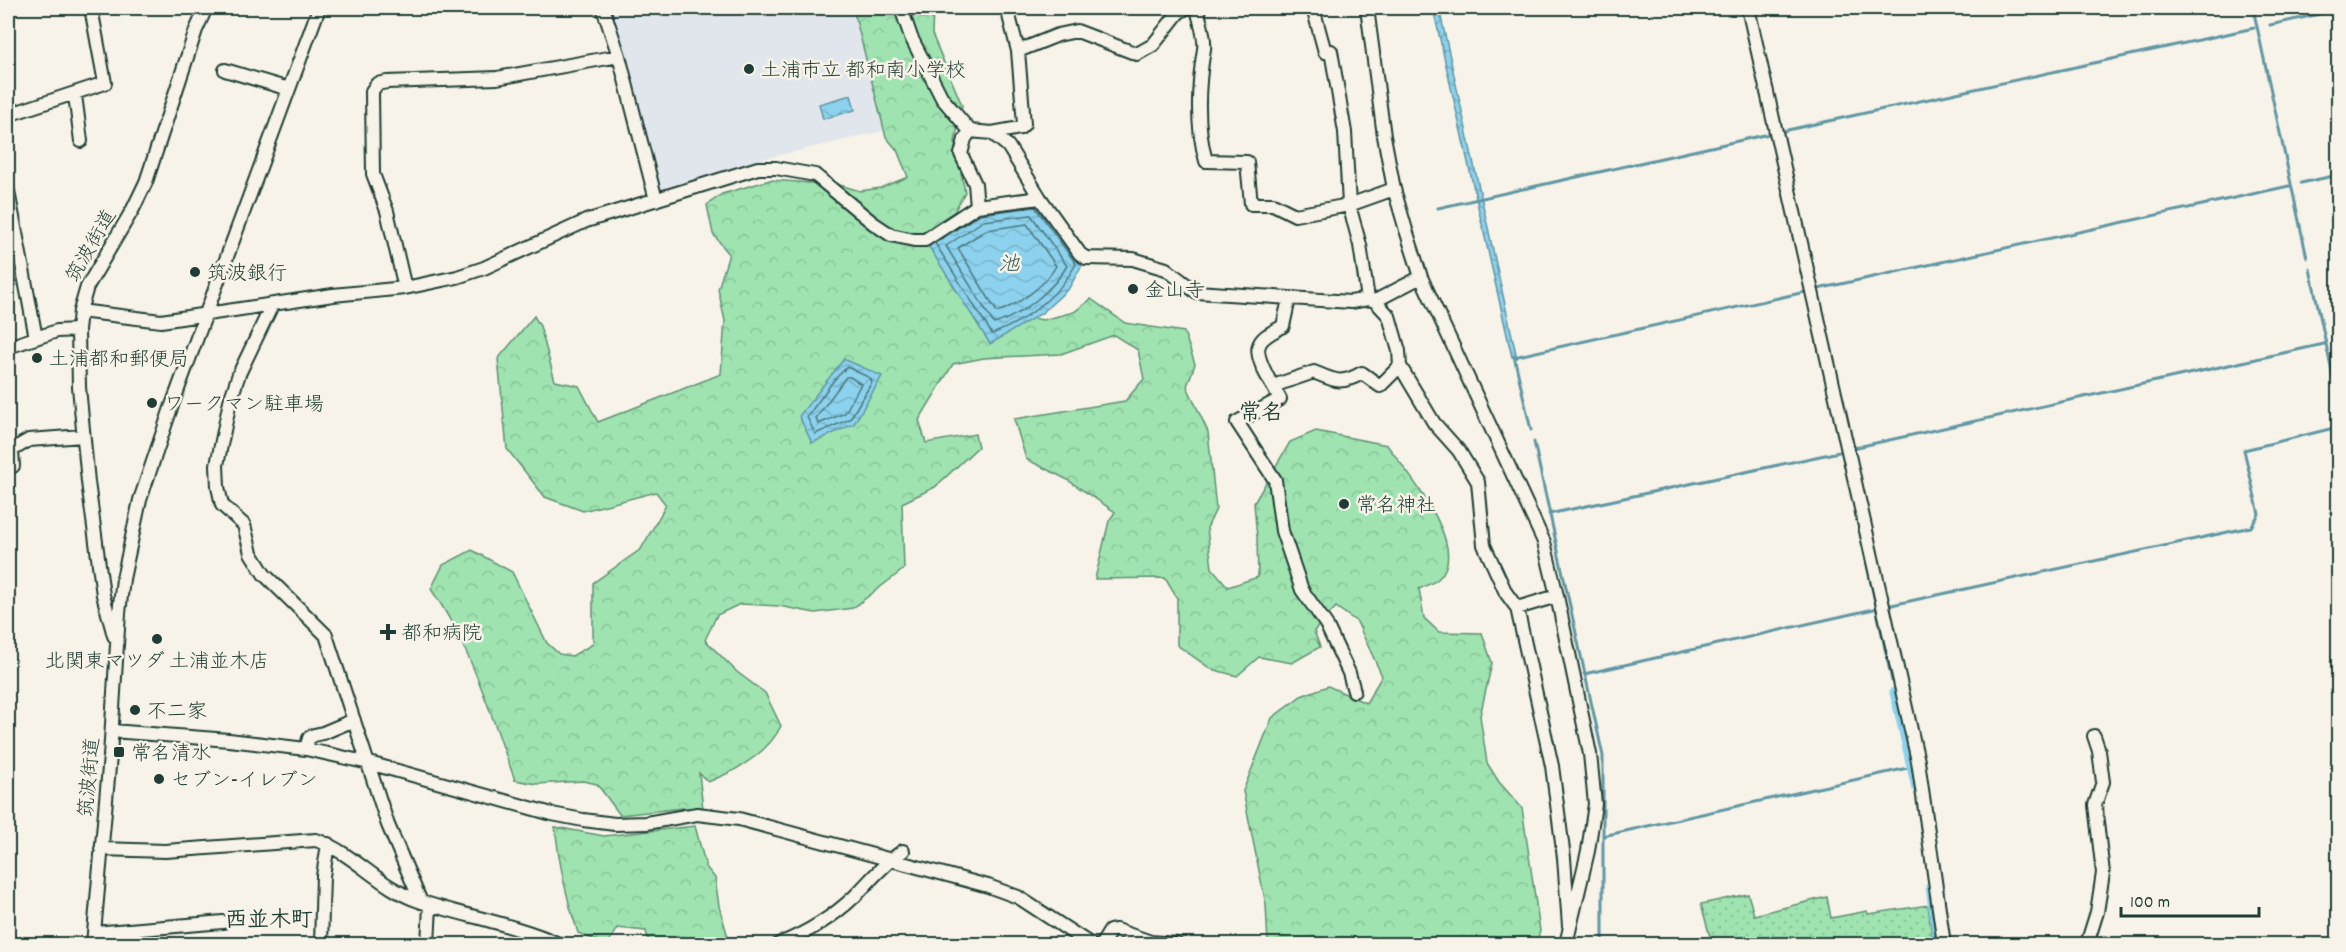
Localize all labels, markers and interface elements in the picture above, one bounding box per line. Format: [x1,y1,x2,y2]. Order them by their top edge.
place label: 土浦市立 都和南小学校 [761,58,966,86]
marker: 土浦市立 都和南小学校 [742,62,756,76]
street label: 筑波街道 [60,205,125,288]
water label: 池 [999,251,1021,281]
place label: 筑波銀行 [207,261,287,289]
marker: 筑波銀行 [188,265,202,279]
place label: 金山寺 [1145,278,1205,306]
marker: 金山寺 [1126,282,1140,296]
place label: 土浦都和郵便局 [49,347,189,375]
marker: 土浦都和郵便局 [30,351,44,365]
place label: ワークマン駐車場 [164,392,324,420]
marker: ワークマン駐車場 [145,396,159,410]
district label: 常名 [1239,399,1283,430]
place label: 常名神社 [1356,493,1436,521]
marker: 常名神社 [1337,497,1351,511]
place label: 都和病院 [402,621,482,649]
marker: 都和病院 [379,623,397,641]
marker: 北関東マツダ 土浦並木店 [150,632,164,646]
place label: 北関東マツダ 土浦並木店 [45,649,269,677]
place label: 不二家 [147,699,207,727]
marker: 不二家 [128,703,142,717]
street label: 筑波街道 [74,736,108,818]
place label: 常名清水 [131,741,211,769]
marker: 常名清水 [112,745,126,759]
place label: セブン-イレブン [171,768,318,796]
marker: セブン-イレブン [152,772,166,786]
scale bar [2121,880,2259,918]
text: 100 m [2130,891,2170,916]
district label: 西並木町 [225,906,313,937]

